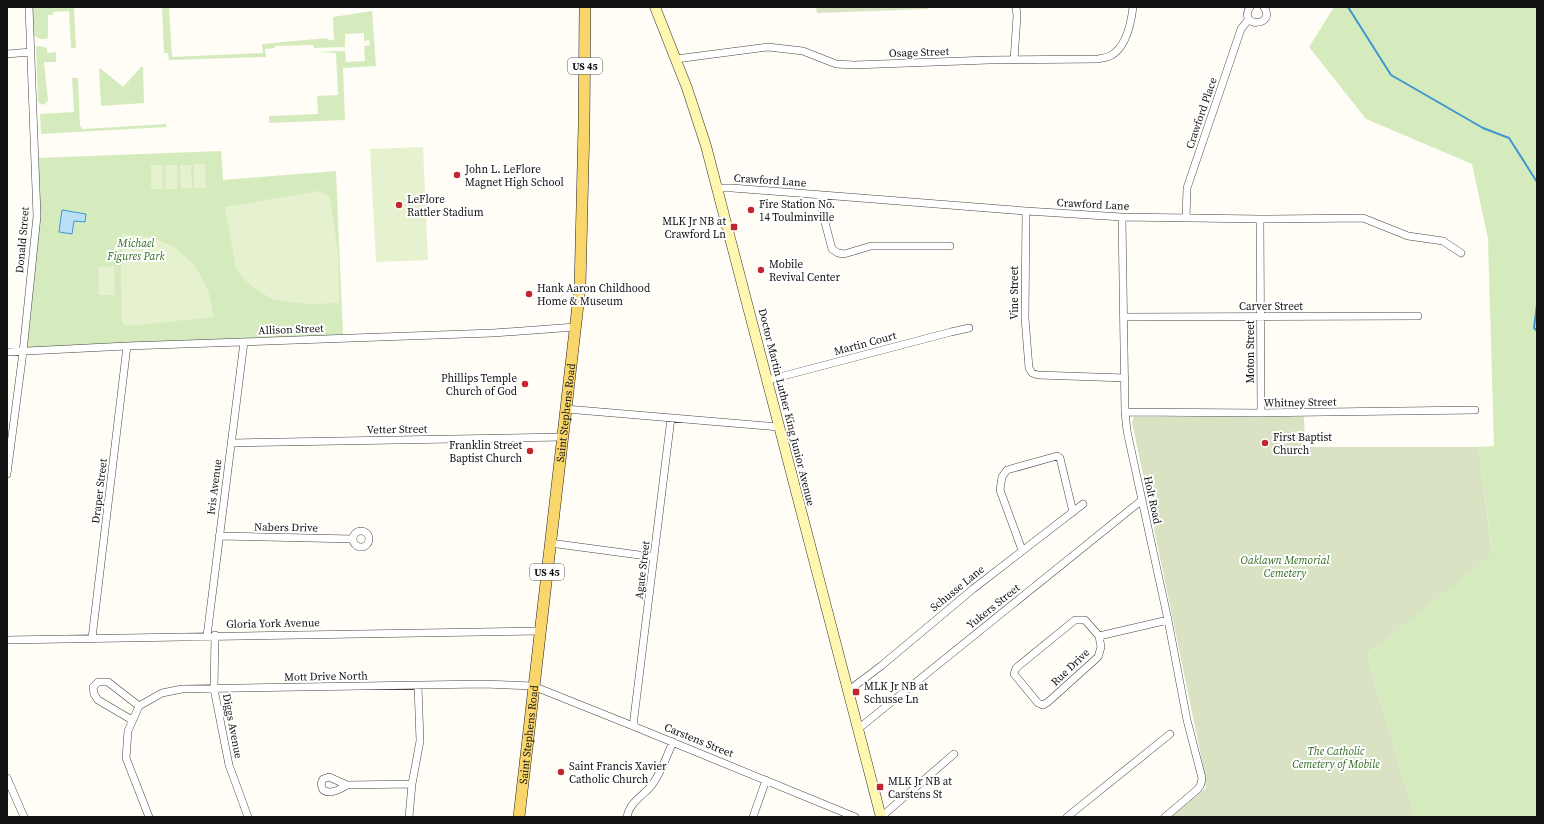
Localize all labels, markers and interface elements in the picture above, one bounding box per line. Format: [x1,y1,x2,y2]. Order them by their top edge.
street label: Osage Street [889,44,950,61]
road number: US 45 [568,58,602,74]
street label: Crawford Place [1182,75,1221,151]
place label: John L. LeFlore Magnet High School [464,162,564,190]
marker: John L. LeFlore Magnet High School [452,170,462,180]
street label: Crawford Lane [733,170,807,191]
place label: LeFlore Rattler Stadium [407,192,484,220]
street label: Crawford Lane [1056,195,1130,214]
place label: Fire Station No. 14 Toulminville [759,197,835,225]
marker: LeFlore Rattler Stadium [394,200,404,210]
marker: Fire Station No. 14 Toulminville [746,205,756,215]
street label: Donald Street [12,206,33,274]
place label: MLK Jr NB at Crawford Ln [662,214,726,242]
marker: MLK Jr NB at Crawford Ln [729,222,739,232]
park label: Michael Figures Park [106,236,165,264]
place label: Mobile Revival Center [769,257,840,285]
marker: Mobile Revival Center [756,265,766,275]
street label: Vine Street [1007,266,1022,320]
place label: Hank Aaron Childhood Home & Museum [537,281,651,309]
marker: Hank Aaron Childhood Home & Museum [524,289,534,299]
street label: Carver Street [1239,299,1303,314]
street label: Doctor Martin Luther King Junior Avenue [755,307,818,508]
street label: Moton Street [1243,320,1258,383]
street label: Allison Street [258,321,324,338]
street label: Martin Court [832,328,898,359]
street label: Saint Stephens Road [553,362,579,463]
place label: Phillips Temple Church of God [441,371,518,399]
marker: Phillips Temple Church of God [520,379,530,389]
street label: Whitney Street [1263,394,1337,411]
street label: Vetter Street [366,421,428,438]
place label: First Baptist Church [1273,430,1332,458]
place label: Franklin Street Baptist Church [449,438,522,466]
marker: First Baptist Church [1260,438,1270,448]
marker: Franklin Street Baptist Church [525,446,535,456]
street label: Draper Street [88,457,111,524]
street label: Ivis Avenue [204,458,225,516]
street label: Holt Road [1140,475,1165,526]
street label: Nabers Drive [254,519,318,536]
street label: Agate Street [631,540,654,600]
park label: Oaklawn Memorial Cemetery [1241,553,1330,581]
street label: Schusse Lane [927,562,988,615]
road number: US 45 [530,564,564,580]
street label: Yukers Street [964,580,1023,632]
street label: Gloria York Avenue [226,615,320,632]
street label: Rue Drive [1048,645,1093,689]
street label: Mott Drive North [284,668,368,685]
place label: MLK Jr NB at Schusse Ln [864,679,928,707]
street label: Saint Stephens Road [516,684,542,785]
marker: MLK Jr NB at Schusse Ln [851,687,861,697]
street label: Diggs Avenue [219,692,246,760]
street label: Carstens Street [662,720,736,761]
park label: The Catholic Cemetery of Mobile [1292,744,1380,772]
place label: Saint Francis Xavier Catholic Church [569,759,667,787]
marker: Saint Francis Xavier Catholic Church [556,767,566,777]
place label: MLK Jr NB at Carstens St [888,774,952,802]
marker: MLK Jr NB at Carstens St [875,782,885,792]

